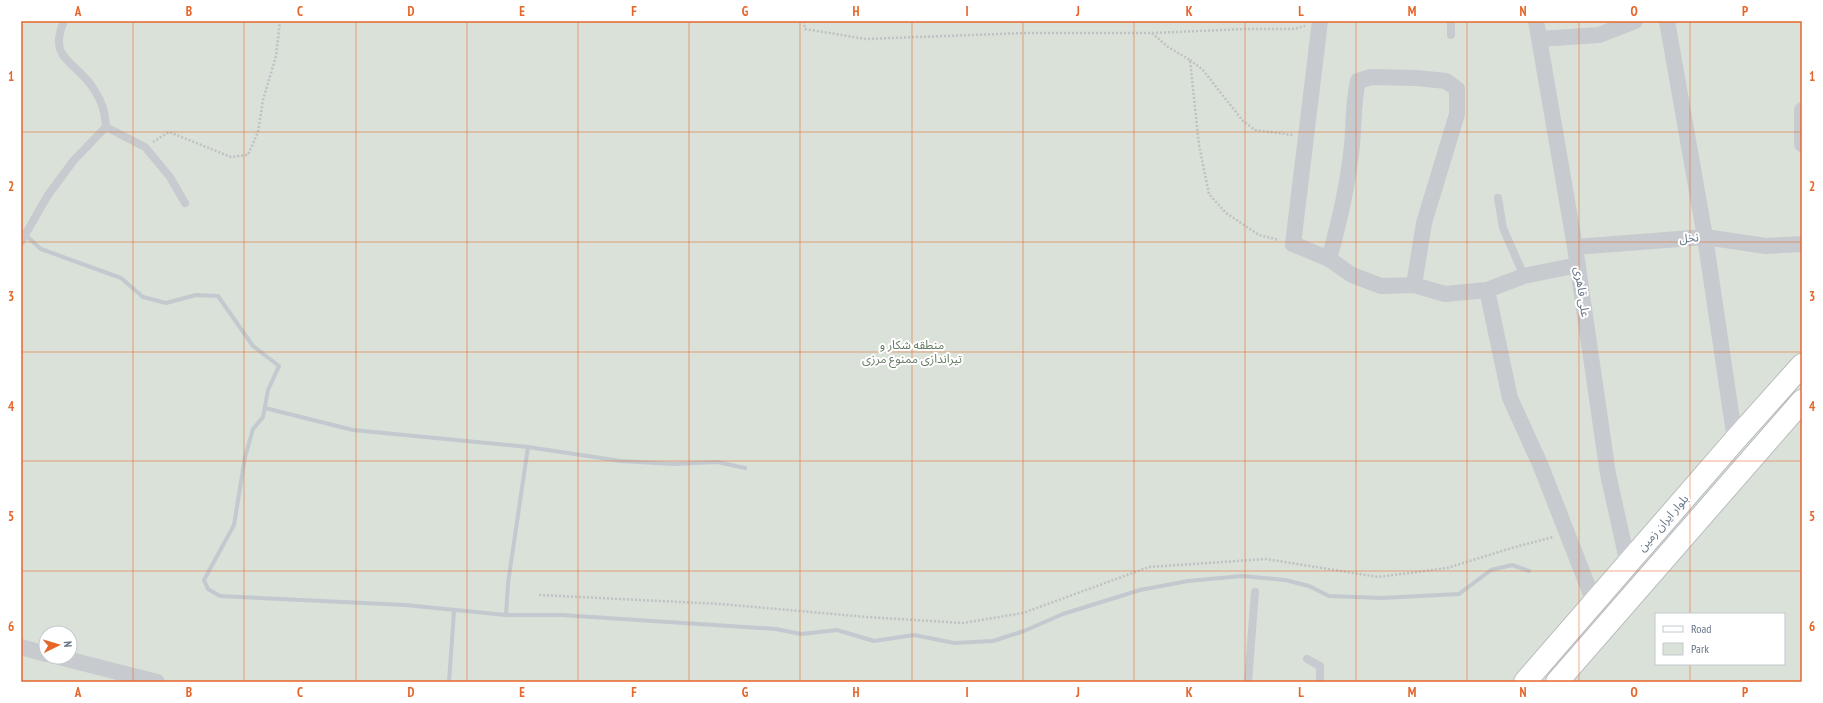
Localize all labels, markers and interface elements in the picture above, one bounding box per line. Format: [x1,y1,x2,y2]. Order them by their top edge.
text: A [74,3,82,20]
text: B [186,3,192,20]
text: C [297,3,303,20]
text: D [408,3,415,20]
text: E [519,3,525,20]
text: F [631,3,637,20]
text: G [742,3,749,20]
text: H [853,3,860,20]
text: I [965,3,969,20]
text: J [1075,3,1080,20]
text: K [1186,3,1193,20]
text: L [1298,3,1304,20]
text: M [1408,3,1417,20]
text: N [1519,3,1527,20]
text: O [1630,3,1638,20]
text: P [1742,3,1748,20]
text: 1 [8,68,14,85]
text: 1 [1809,68,1815,85]
text: 2 [8,178,14,195]
text: 2 [1809,178,1815,195]
street label: نخل [1679,229,1699,246]
street label: علی قاهری [1572,266,1593,318]
text: 3 [8,288,14,305]
text: 3 [1809,288,1815,305]
park label: منطقه شکار و تیراندازی ممنوع مرزی [862,337,963,368]
text: 4 [8,398,15,415]
text: 4 [1809,398,1816,415]
street label: بلوار ایران زمین [1634,491,1691,554]
text: 5 [8,508,14,525]
text: 5 [1809,508,1815,525]
legend [1655,613,1785,665]
text: 6 [8,618,14,635]
text: 6 [1809,618,1815,635]
text: Road [1691,621,1711,636]
north arrow [38,625,78,665]
text: N [61,641,75,648]
text: Park [1691,641,1709,656]
text: A [74,684,82,701]
text: B [186,684,192,701]
text: C [297,684,303,701]
text: D [408,684,415,701]
text: E [519,684,525,701]
text: F [631,684,637,701]
text: G [742,684,749,701]
text: H [853,684,860,701]
text: I [965,684,969,701]
text: J [1075,684,1080,701]
text: K [1186,684,1193,701]
text: L [1298,684,1304,701]
text: M [1408,684,1417,701]
text: N [1519,684,1527,701]
text: O [1630,684,1638,701]
text: P [1742,684,1748,701]

